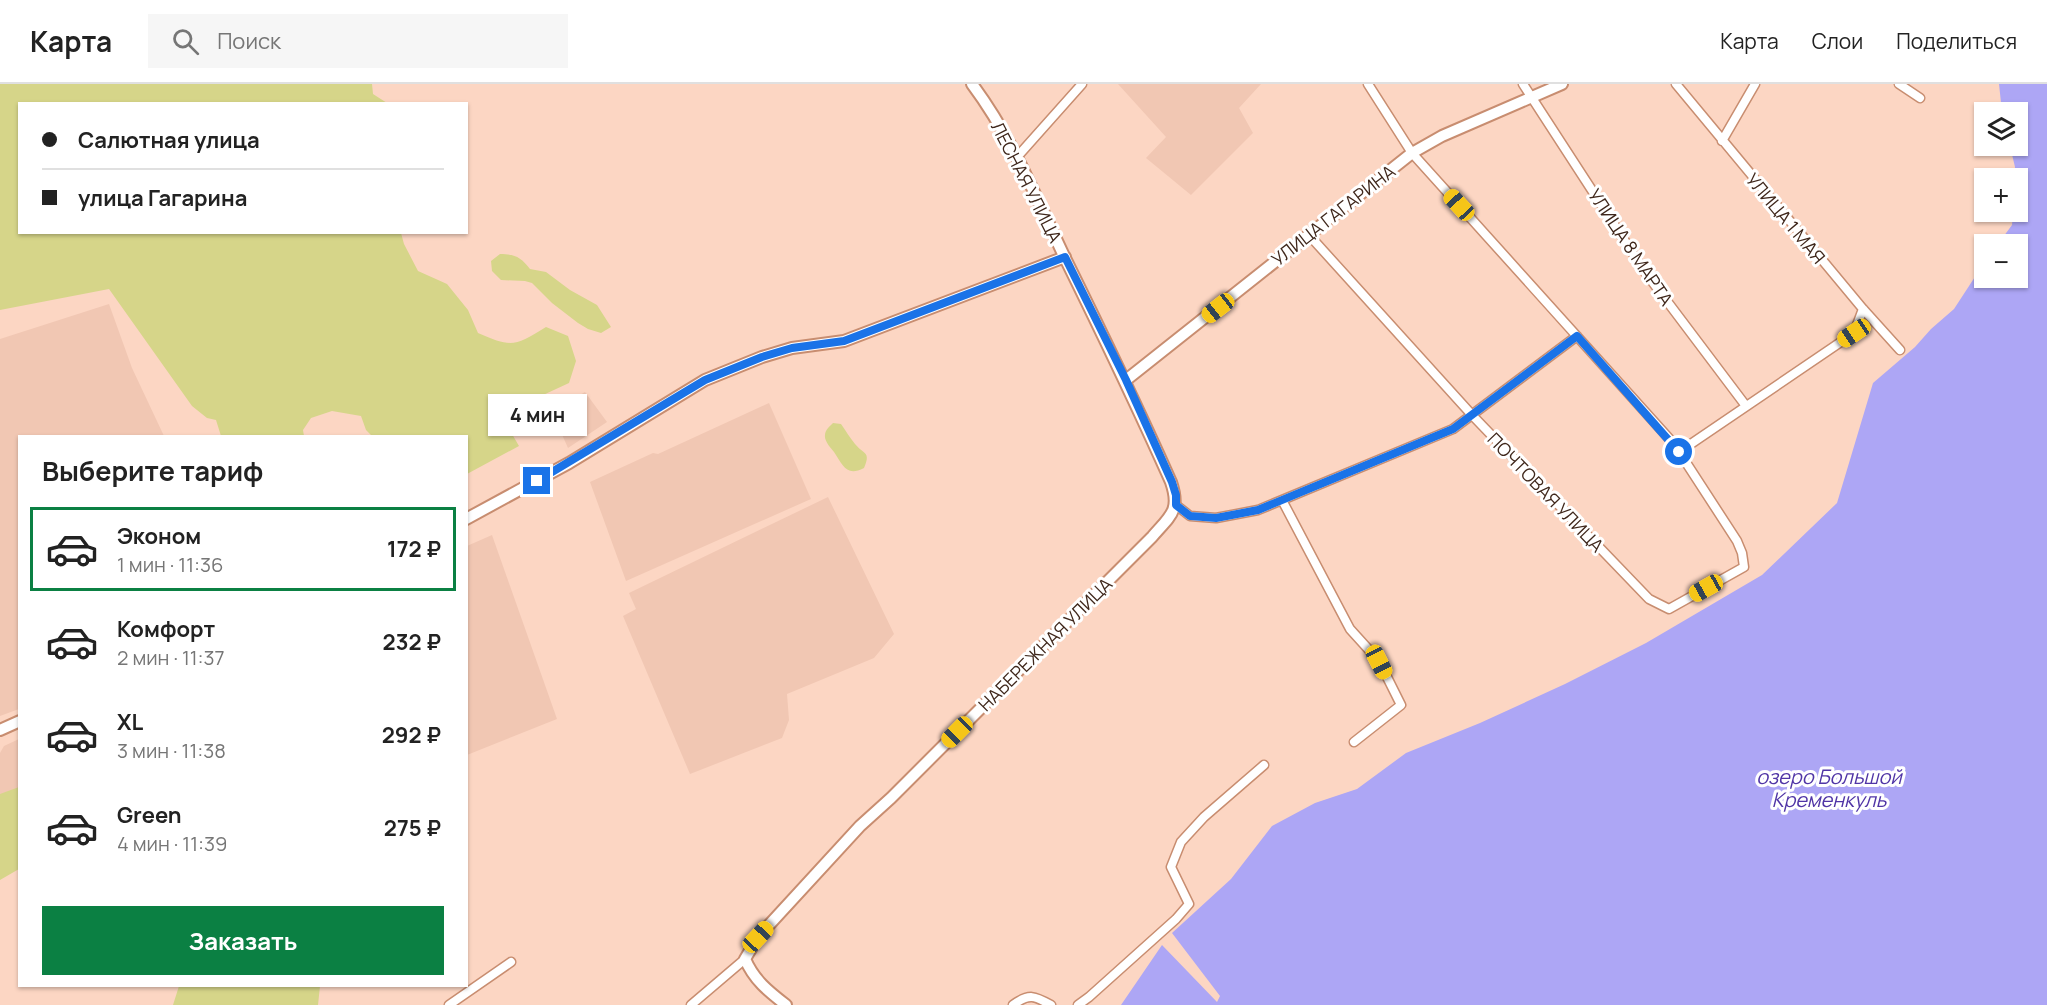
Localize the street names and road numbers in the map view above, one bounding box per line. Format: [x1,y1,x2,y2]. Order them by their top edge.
street label: ЛЕСНАЯ УЛИЦА [986,117,1068,247]
street label: УЛИЦА ГАГАРИНА [1266,159,1400,271]
street label: УЛИЦА 1 МАЯ [1741,168,1831,268]
street label: УЛИЦА 8 МАРТА [1583,184,1679,311]
street label: ПОЧТОВАЯ УЛИЦА [1483,427,1610,557]
street label: НАБЕРЕЖНАЯ УЛИЦА [973,572,1117,716]

